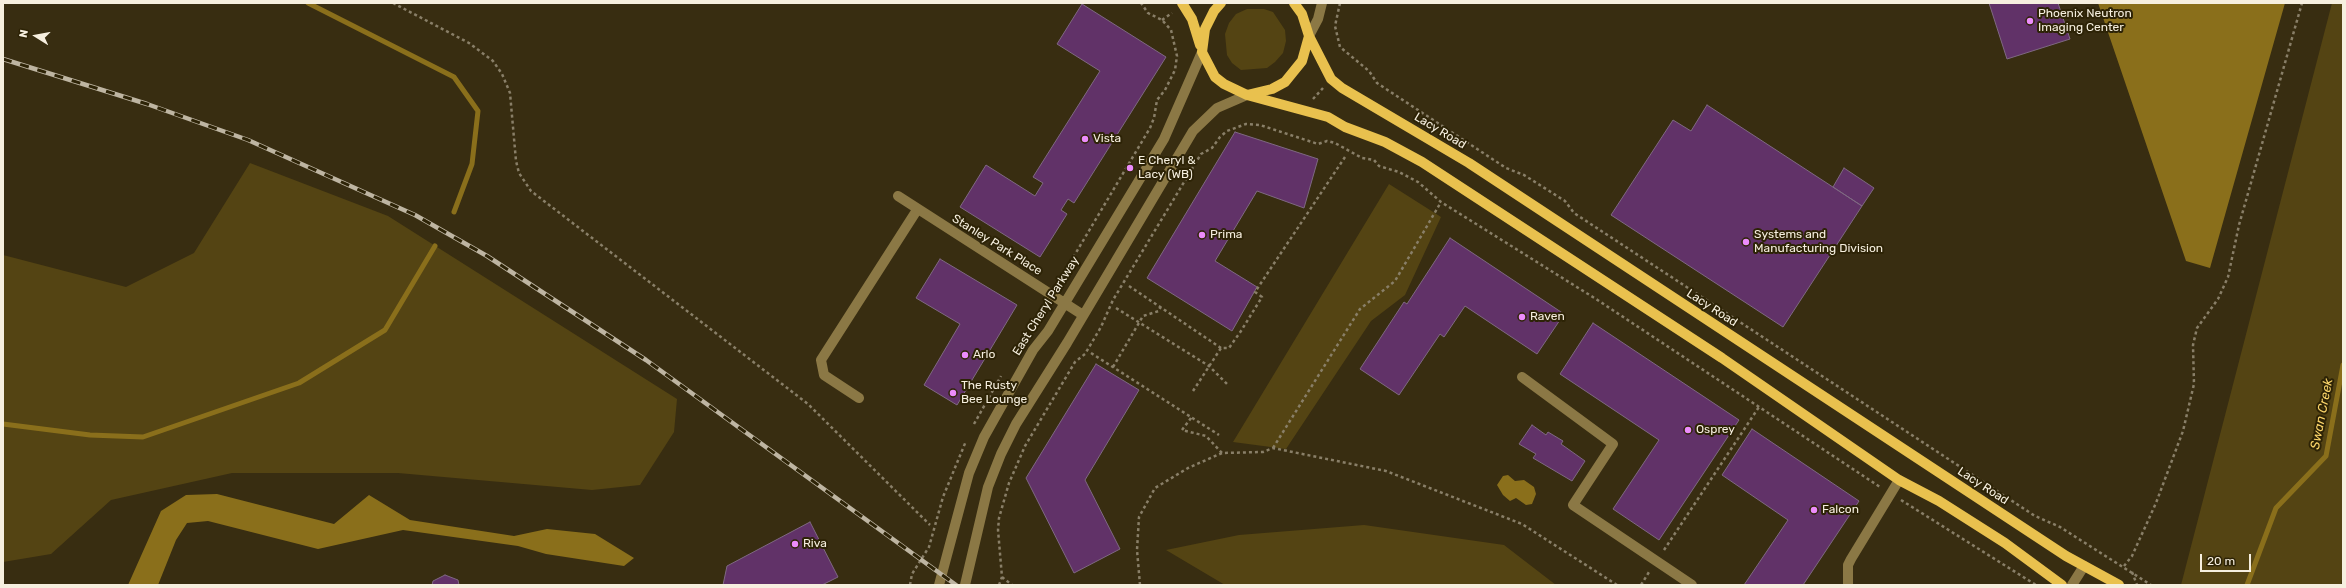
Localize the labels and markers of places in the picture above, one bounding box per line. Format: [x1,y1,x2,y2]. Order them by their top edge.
place label: Phoenix Neutron Imaging Center [2038,7,2132,35]
marker: Phoenix Neutron Imaging Center [2025,16,2035,26]
place label: Vista [1093,132,1121,146]
marker: Vista [1080,134,1090,144]
place label: E Cheryl & Lacy (WB) [1138,154,1196,182]
marker: E Cheryl & Lacy (WB) [1125,163,1135,173]
place label: Prima [1210,228,1242,242]
place label: Systems and Manufacturing Division [1754,228,1883,256]
marker: Prima [1197,230,1207,240]
marker: Systems and Manufacturing Division [1741,237,1751,247]
place label: Raven [1530,310,1565,324]
marker: Raven [1517,312,1527,322]
place label: Arlo [973,348,995,362]
marker: Arlo [960,350,970,360]
place label: The Rusty Bee Lounge [961,379,1027,407]
marker: The Rusty Bee Lounge [948,388,958,398]
place label: Osprey [1696,423,1735,437]
marker: Osprey [1683,425,1693,435]
place label: Falcon [1822,503,1859,517]
marker: Falcon [1809,505,1819,515]
place label: Riva [803,537,827,551]
marker: Riva [790,539,800,549]

